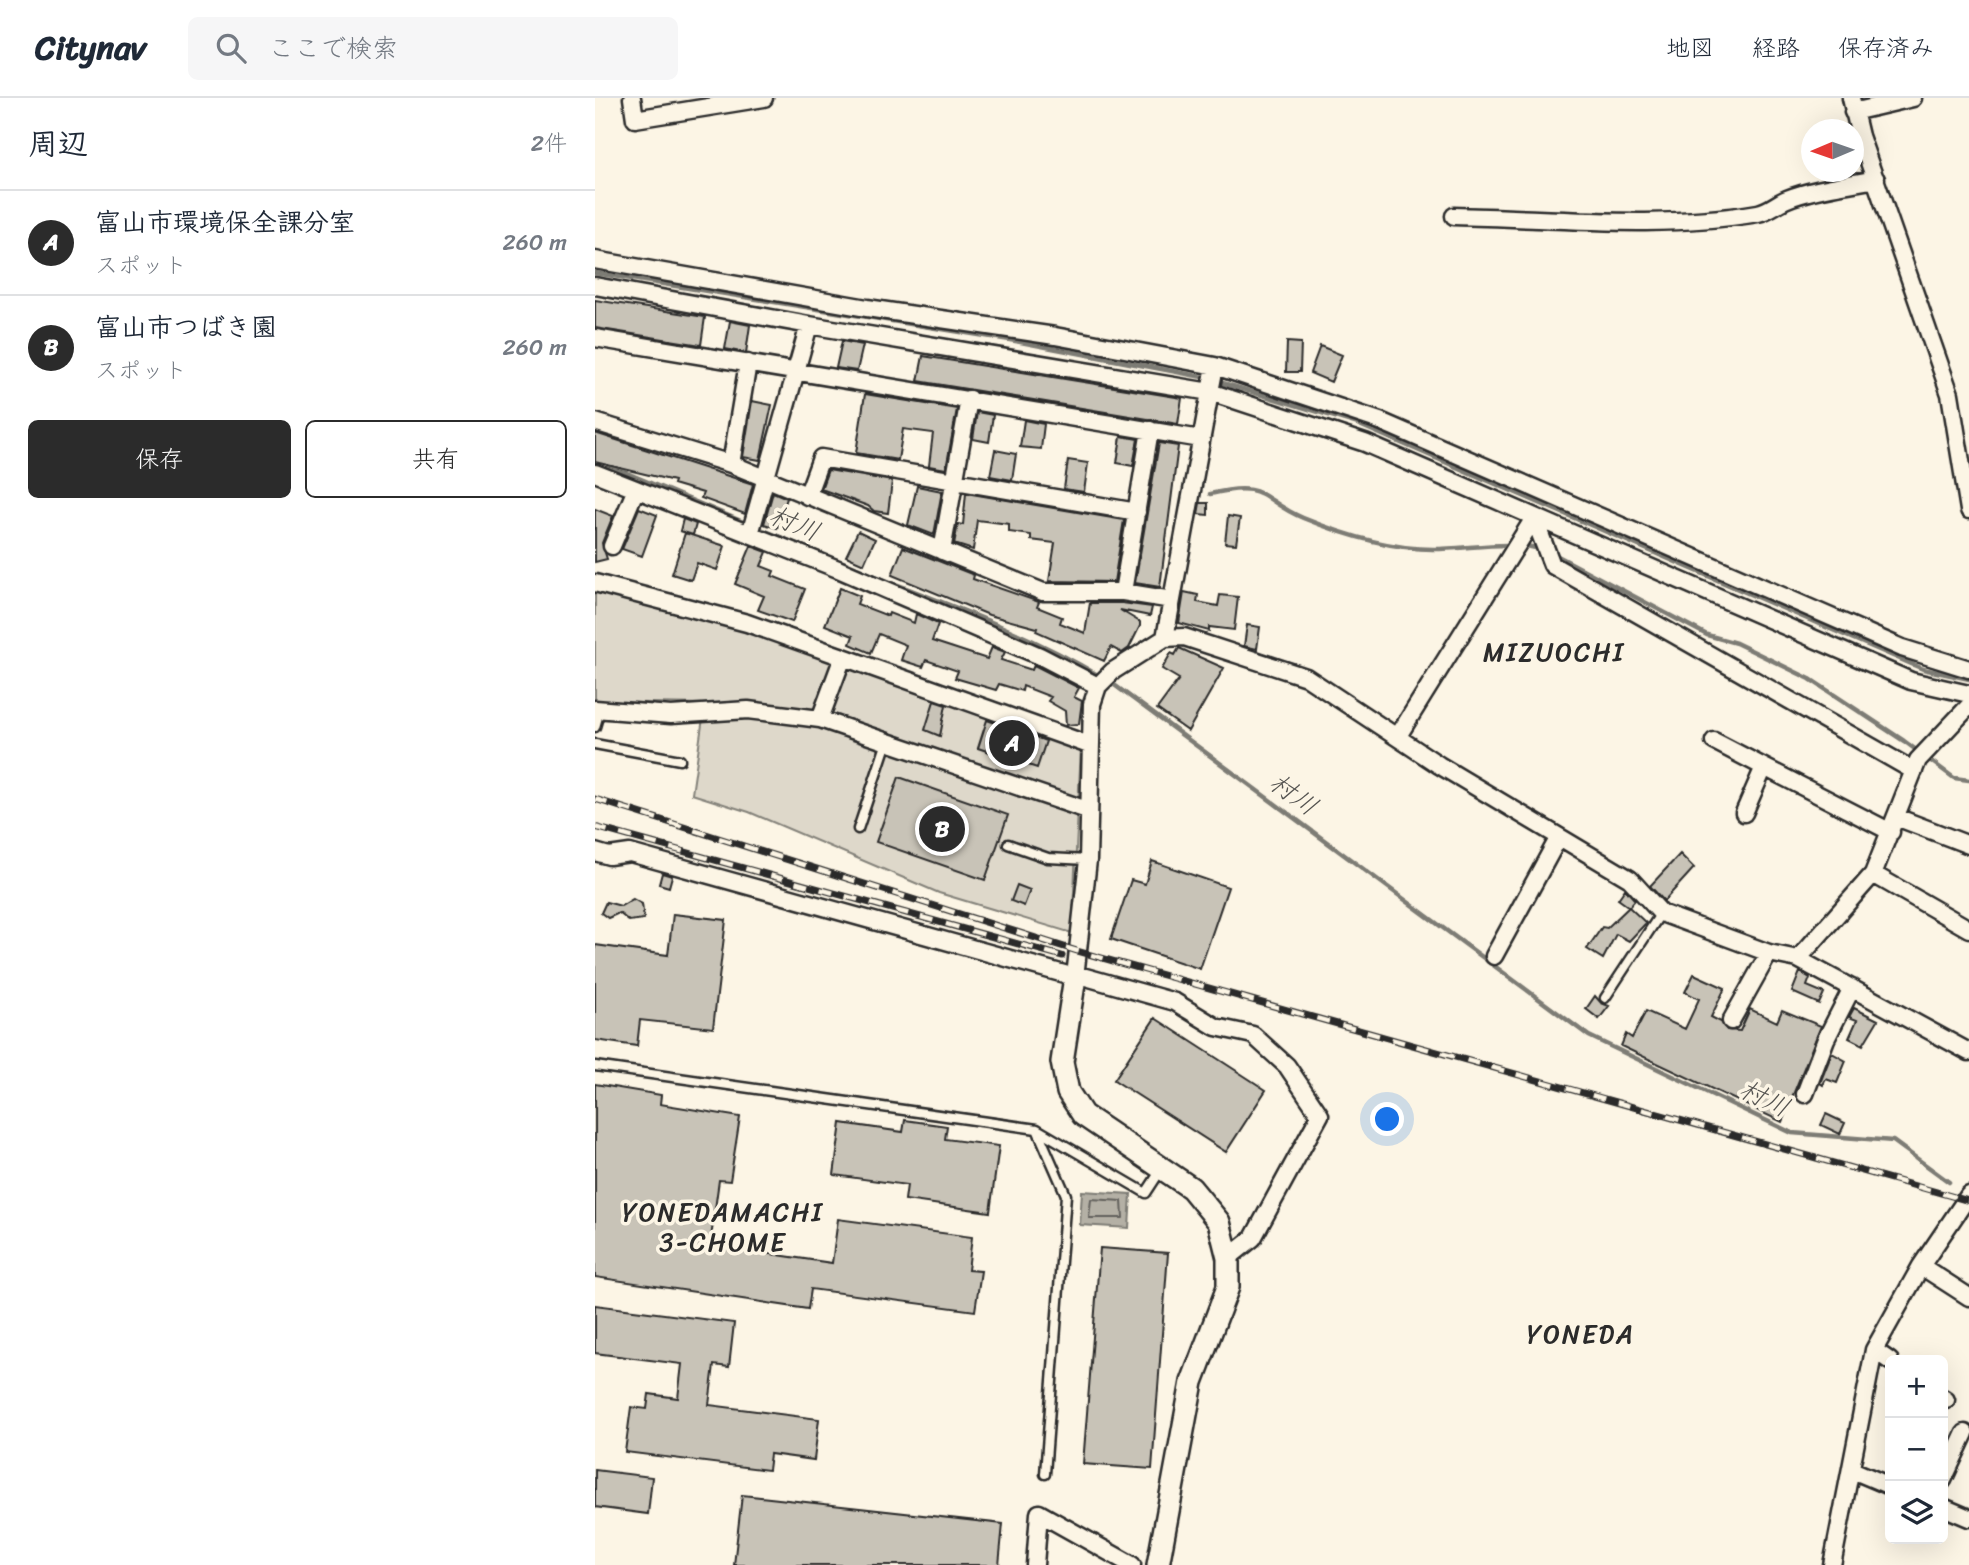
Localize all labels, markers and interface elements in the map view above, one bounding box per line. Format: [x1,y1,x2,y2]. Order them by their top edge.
search box [188,17,678,80]
text: Citynav [35,19,146,77]
text: ここで検索 [268,25,398,71]
text: 地図 [1666,27,1714,69]
text: 経路 [1752,27,1800,69]
text: 保存済み [1838,27,1934,69]
icon: search [212,29,250,67]
text: 周辺 [28,117,88,171]
north arrow [1801,119,1864,182]
text: 2件 [531,123,567,164]
text: 富山市環境保全課分室 [95,199,355,245]
text: A [43,222,59,263]
text: 260 m [502,222,567,263]
text: スポット [95,245,187,286]
text: 富山市つばき園 [95,304,277,350]
text: B [44,327,58,368]
text: 260 m [502,327,567,368]
text: スポット [95,350,187,391]
button: 保存 [28,420,291,498]
button: 共有 [305,420,567,498]
water label: 村川 [762,492,828,554]
district label: MIZUOCHI [1483,629,1625,675]
pin: A [989,717,1035,769]
water label: 村川 [1259,760,1329,828]
pin: B [919,803,965,855]
water label: 村川 [1732,1066,1798,1130]
your location [1370,1102,1404,1136]
district label: YONEDAMACHI 3-CHOME [622,1189,824,1265]
district label: YONEDA [1527,1311,1635,1357]
map controls [1885,1355,1948,1544]
button: + [1885,1355,1948,1418]
button: − [1885,1418,1948,1481]
button: layers [1885,1481,1948,1544]

